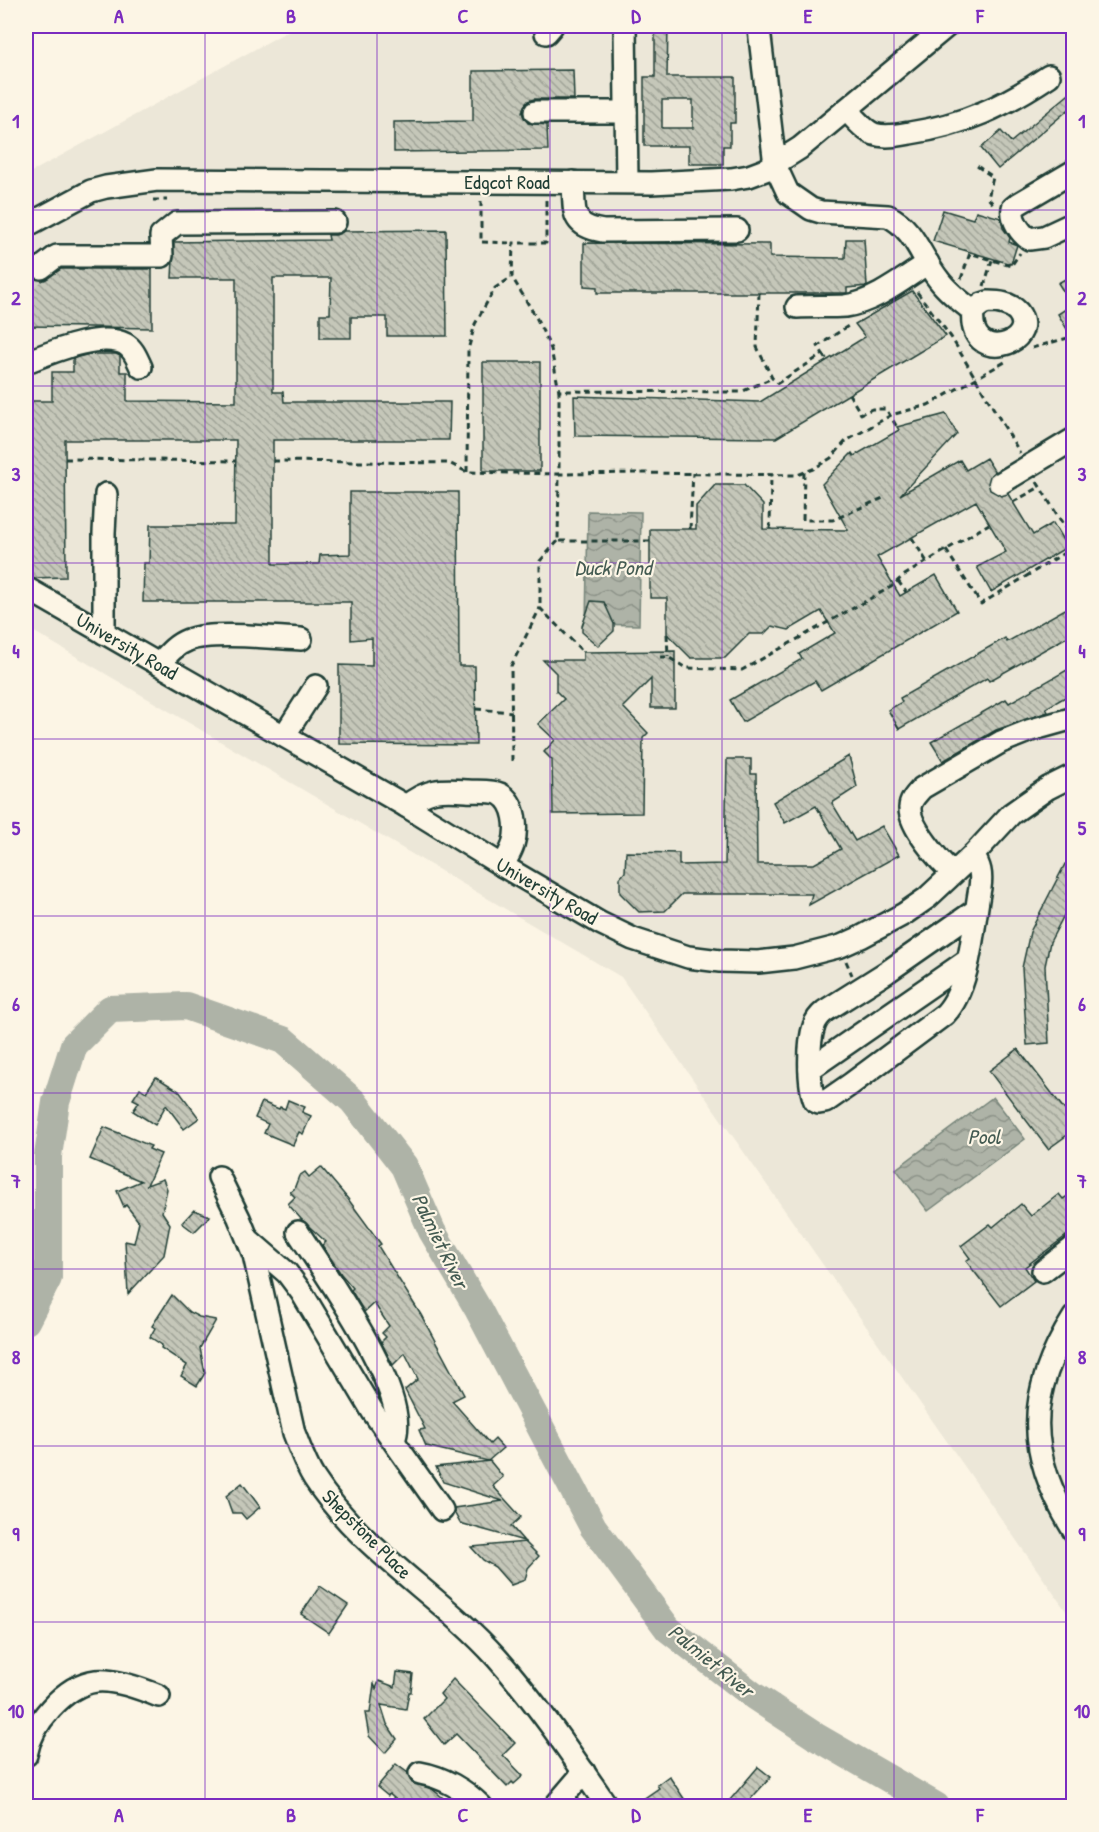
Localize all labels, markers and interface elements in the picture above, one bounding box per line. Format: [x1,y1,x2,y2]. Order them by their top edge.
text: A [114,2,124,29]
text: B [286,2,296,29]
text: C [458,2,469,29]
text: D [631,2,641,29]
text: E [804,2,813,29]
text: F [975,2,985,29]
text: 1 [12,107,20,134]
text: 1 [1078,107,1086,134]
street label: Edgcot Road [464,168,550,195]
text: 2 [11,284,21,311]
text: 2 [1077,284,1087,311]
text: 3 [12,460,21,487]
text: 3 [1078,460,1087,487]
water label: Duck Pond [575,553,655,582]
street label: University Road [72,606,183,686]
text: 4 [12,637,20,664]
text: 4 [1078,637,1086,664]
text: 5 [12,814,21,841]
text: 5 [1078,814,1087,841]
street label: University Road [492,851,603,931]
text: 6 [12,990,20,1017]
text: 6 [1078,990,1086,1017]
water label: Pool [968,1122,1002,1151]
text: 7 [10,1167,21,1194]
text: 7 [1076,1167,1087,1194]
water label: Palmiet River [405,1188,477,1296]
text: 8 [12,1343,21,1370]
text: 8 [1078,1343,1087,1370]
street label: Shepstone Place [316,1483,418,1585]
text: 9 [12,1520,20,1547]
text: 9 [1078,1520,1086,1547]
water label: Palmiet River [662,1617,762,1706]
text: 10 [8,1697,24,1724]
text: 10 [1074,1697,1090,1724]
text: A [114,1801,124,1828]
text: B [286,1801,296,1828]
text: C [458,1801,469,1828]
text: D [631,1801,641,1828]
text: E [804,1801,813,1828]
text: F [975,1801,985,1828]

